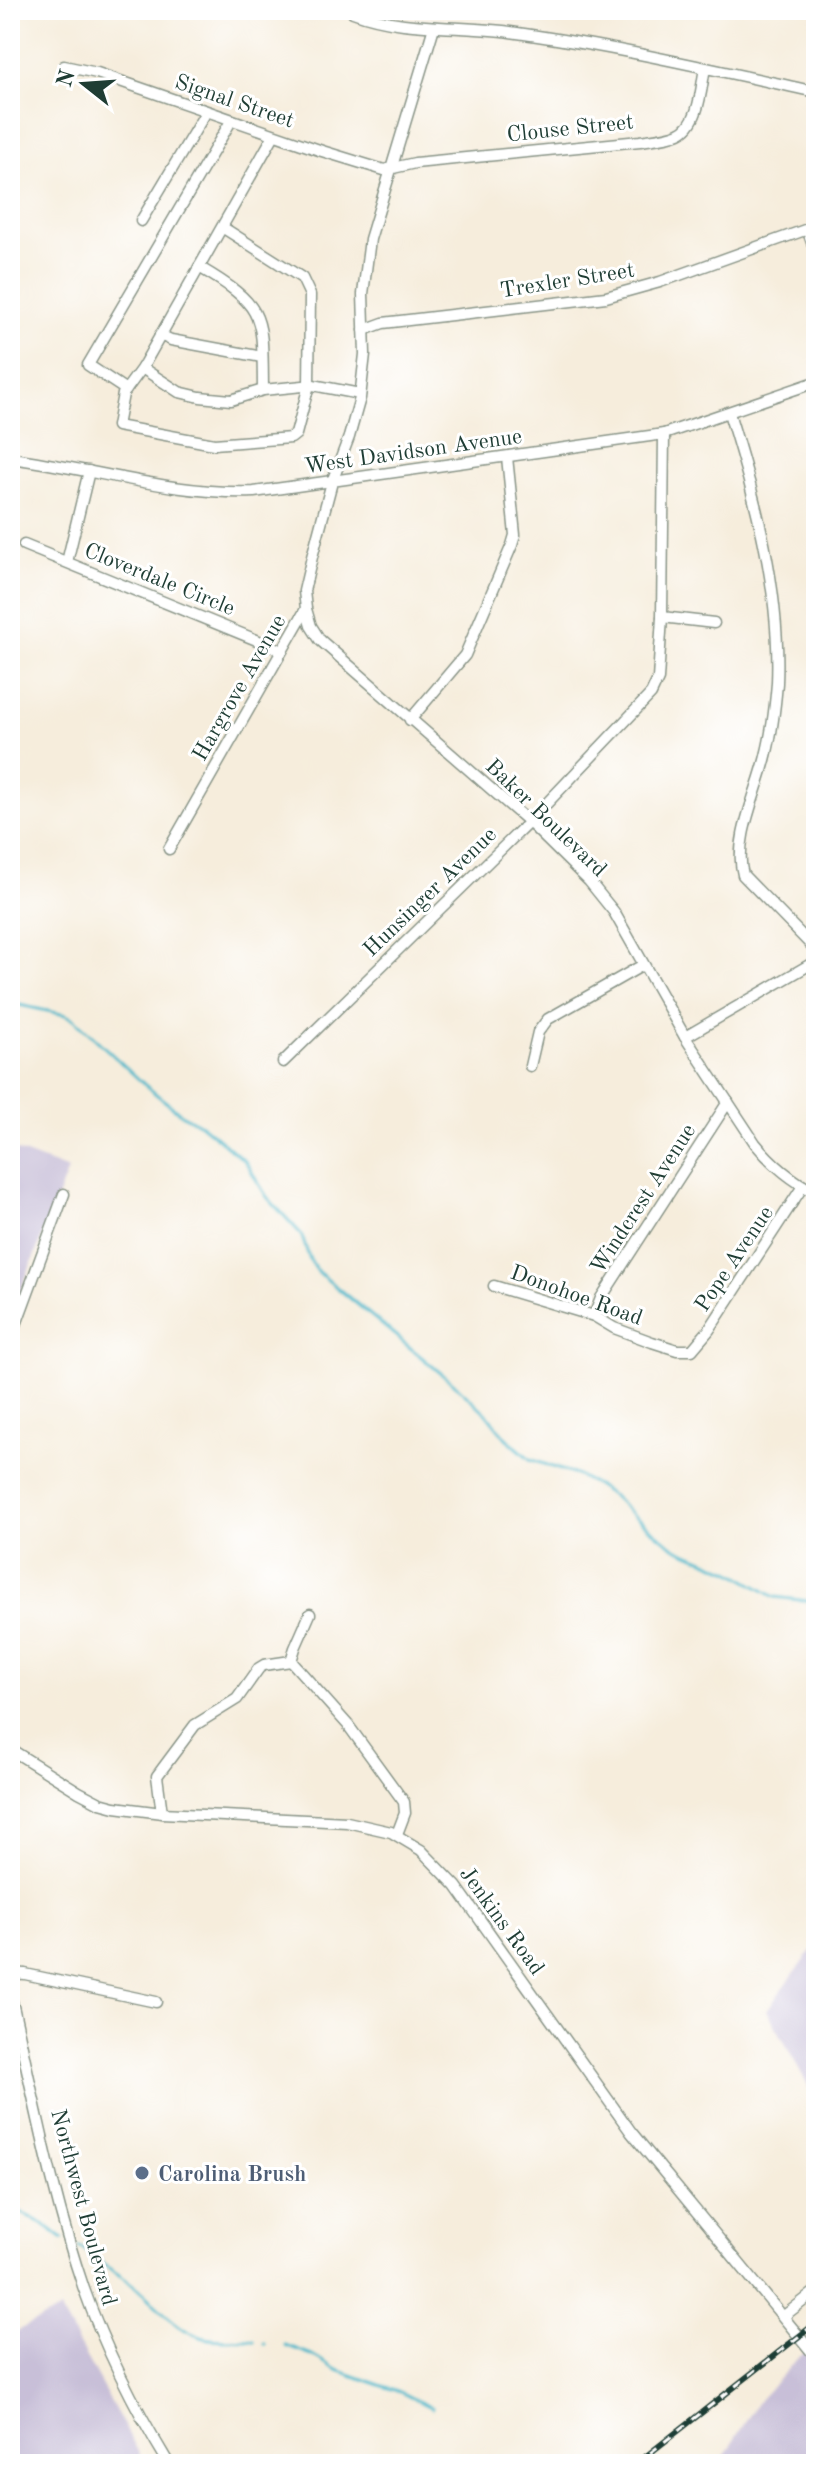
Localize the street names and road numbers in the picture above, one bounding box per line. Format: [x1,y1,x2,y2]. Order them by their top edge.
street label: Signal Street [172,71,297,133]
street label: Clouse Street [506,111,635,147]
street label: Trexler Street [499,259,636,302]
street label: West Davidson Avenue [303,426,524,478]
street label: Cloverdale Circle [81,540,238,620]
street label: Hargrove Avenue [189,611,290,765]
street label: Baker Boulevard [481,755,610,882]
street label: Hunsinger Avenue [360,824,501,961]
street label: Windcrest Avenue [587,1120,700,1278]
street label: Pope Avenue [691,1202,778,1316]
street label: Donohoe Road [507,1262,645,1330]
street label: Jenkins Road [455,1863,548,1979]
street label: Northwest Boulevard [46,2107,120,2308]

